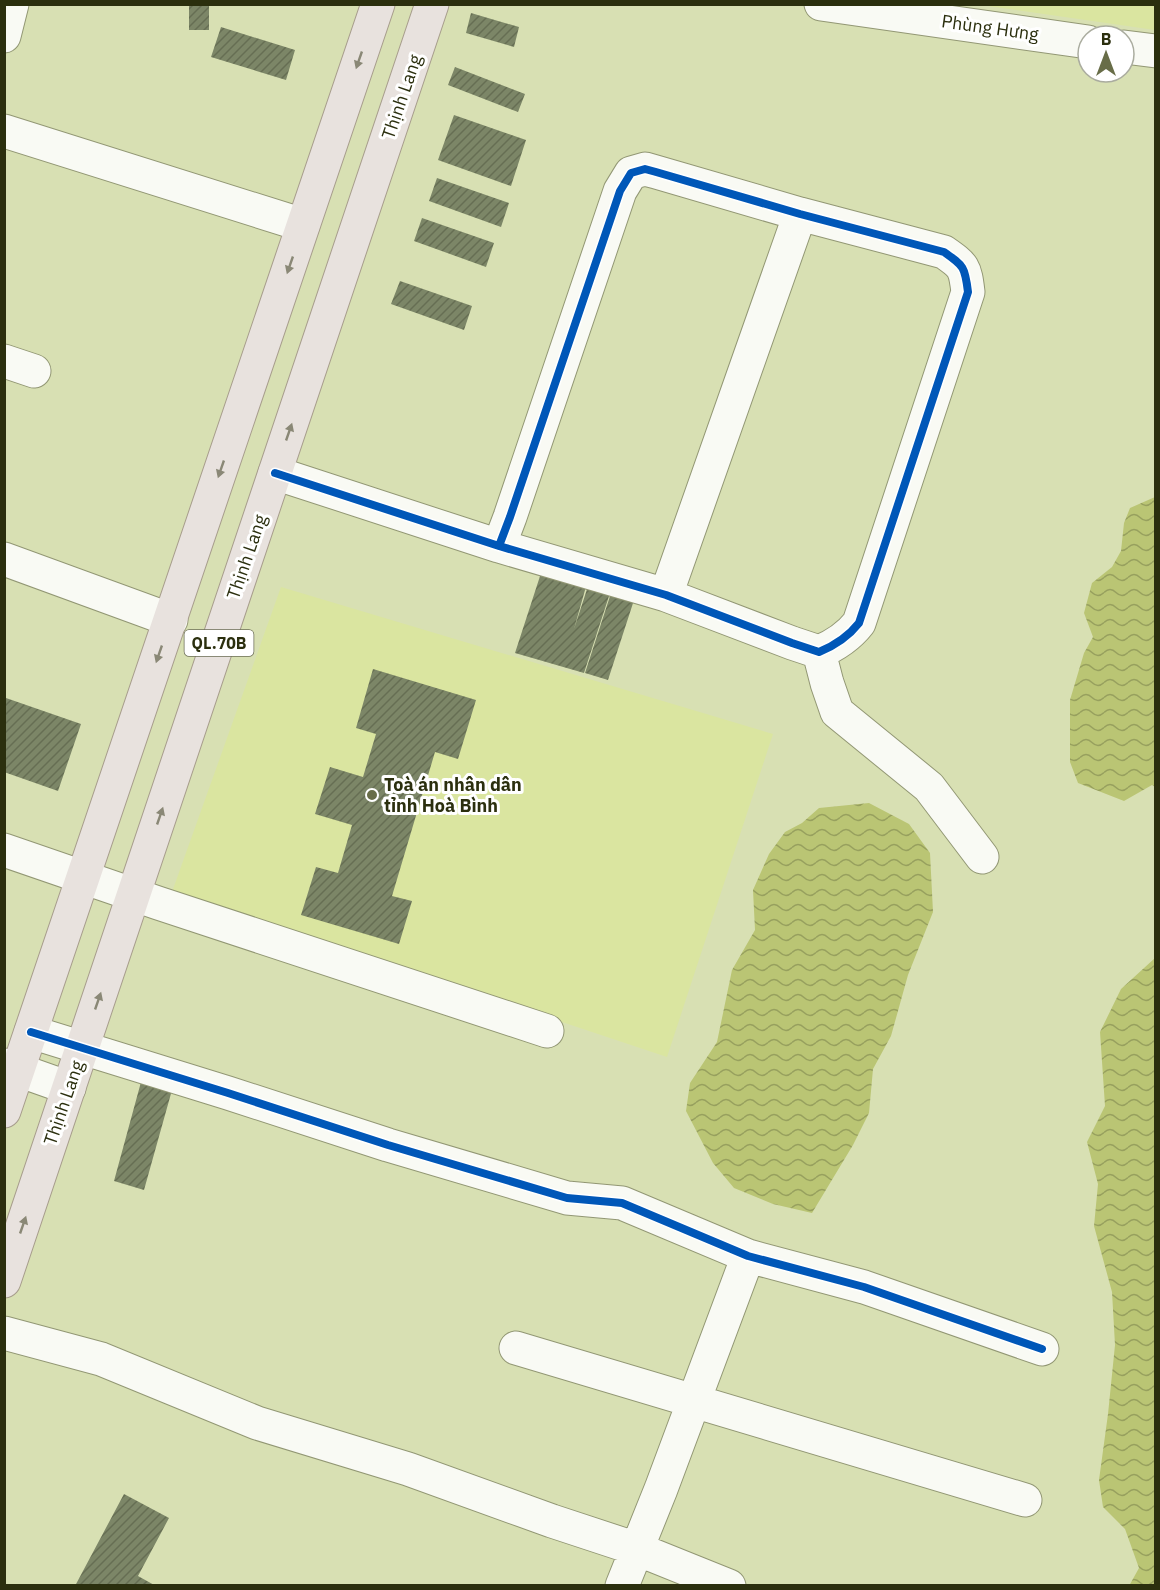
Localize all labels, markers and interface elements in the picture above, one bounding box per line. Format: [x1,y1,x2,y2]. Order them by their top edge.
street label: Phùng Hưng [940,9,1041,46]
north arrow [1076,24,1136,84]
text: B [1101,29,1112,49]
one-way arrow [354,51,363,69]
street label: Thịnh Lang [376,51,427,142]
one-way arrow [284,256,294,274]
one-way arrow [285,423,295,441]
one-way arrow [216,460,225,478]
street label: Thịnh Lang [221,511,272,602]
road number: QL.70B [184,630,254,656]
one-way arrow [153,645,163,663]
place label: Toà án nhân dân tỉnh Hoà Bình [384,773,522,817]
marker: Toà án nhân dân tỉnh Hoà Bình [365,788,379,802]
one-way arrow [156,807,166,825]
one-way arrow [94,992,104,1010]
street label: Thịnh Lang [38,1057,89,1148]
one-way arrow [19,1216,28,1234]

